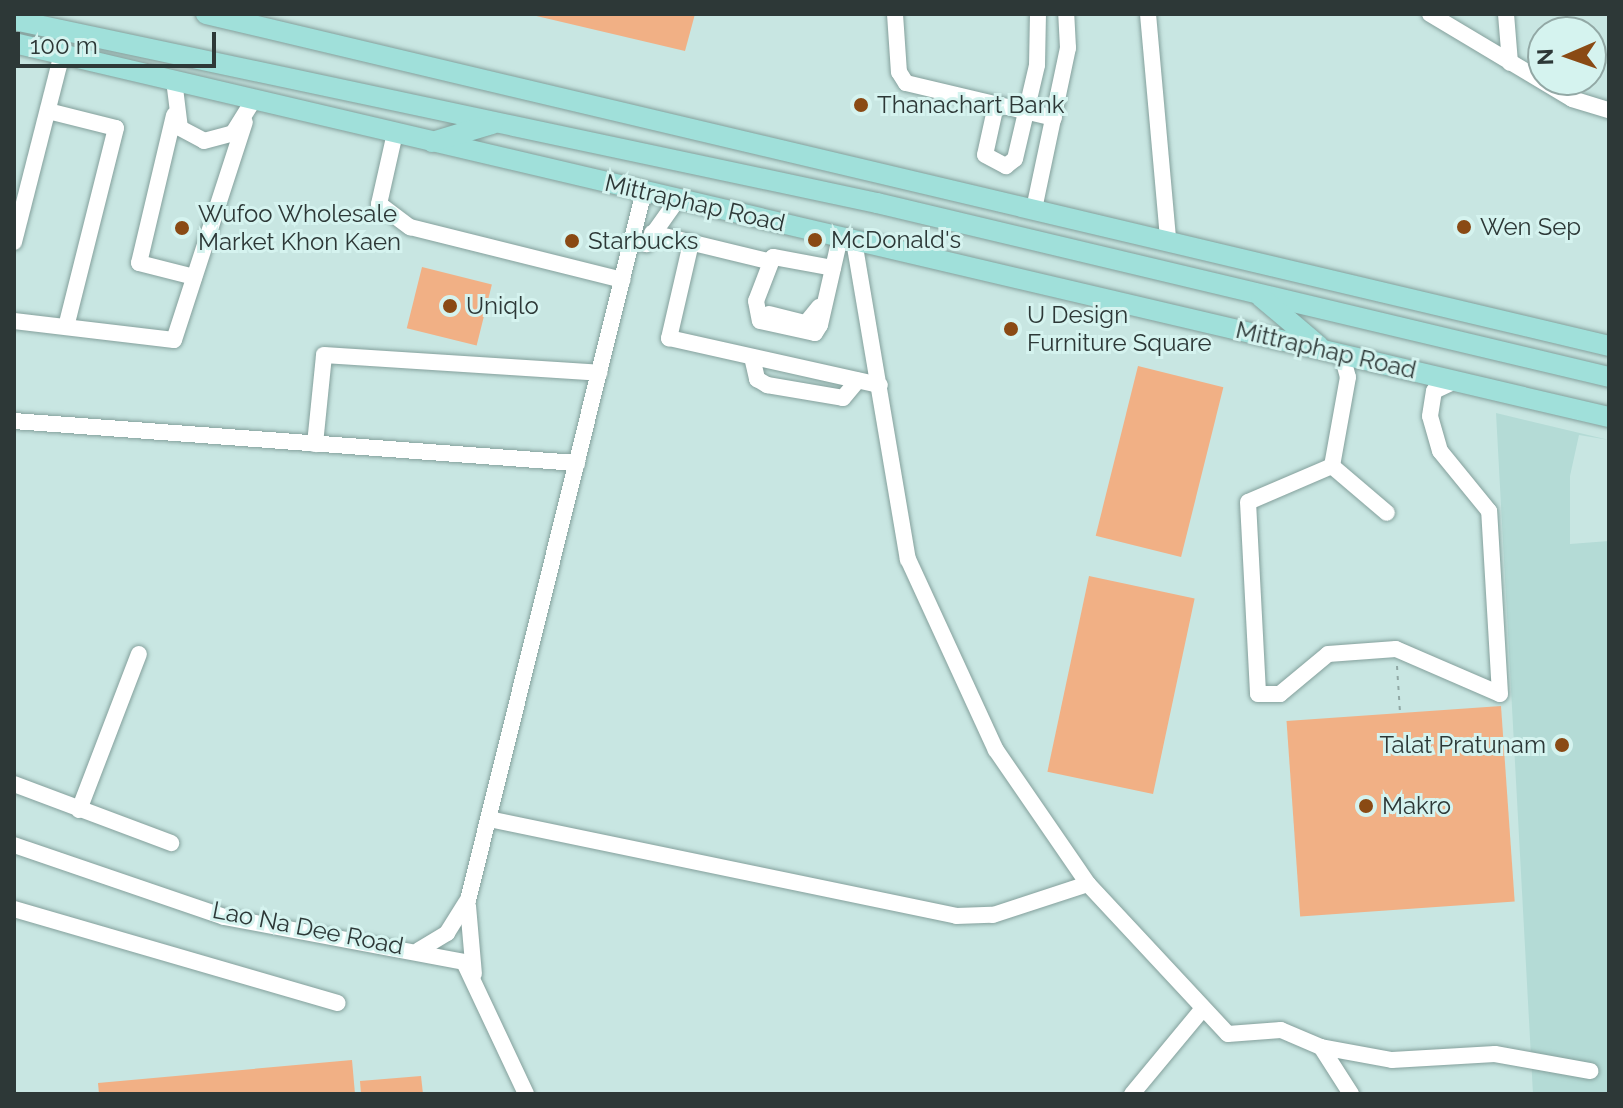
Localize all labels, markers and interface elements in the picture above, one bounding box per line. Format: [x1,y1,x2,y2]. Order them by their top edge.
scale bar [20,16,220,66]
north arrow [1527,16,1607,96]
text: 100 m [30,31,98,60]
text: N [1532,48,1558,66]
place label: Thanachart Bank [877,91,1064,119]
marker: Thanachart Bank [852,96,870,114]
street label: Mittraphap Road [602,168,788,238]
place label: Wufoo Wholesale Market Khon Kaen [198,200,401,256]
place label: Wen Sep [1480,213,1581,241]
marker: Wen Sep [1455,218,1473,236]
marker: Wufoo Wholesale Market Khon Kaen [173,219,191,237]
place label: McDonald's [831,226,961,254]
place label: Starbucks [588,227,698,255]
marker: McDonald's [806,231,824,249]
marker: Starbucks [563,232,581,250]
place label: Uniqlo [466,292,539,320]
marker: Uniqlo [441,297,459,315]
place label: U Design Furniture Square [1027,301,1212,357]
street label: Mittraphap Road [1233,315,1419,385]
marker: U Design Furniture Square [1002,320,1020,338]
place label: Talat Pratunam [1379,731,1546,759]
marker: Talat Pratunam [1553,736,1571,754]
place label: Makro [1382,792,1451,820]
marker: Makro [1357,797,1375,815]
street label: Lao Na Dee Road [210,895,406,961]

